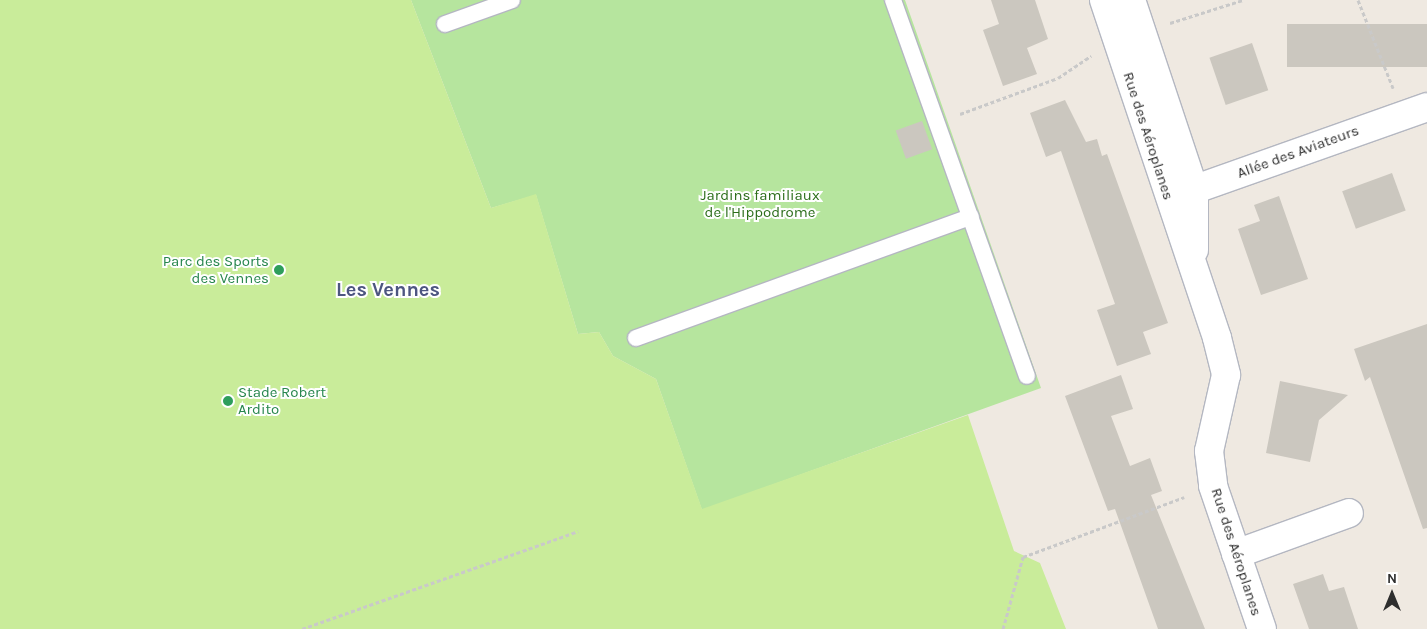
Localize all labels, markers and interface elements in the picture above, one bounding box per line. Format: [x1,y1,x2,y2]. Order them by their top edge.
street label: Rue des Aéroplanes [1119,70,1177,202]
street label: Allée des Aviateurs [1235,122,1361,182]
park label: Jardins familiaux de l'Hippodrome [700,186,820,221]
place label: Parc des Sports des Vennes [163,252,269,287]
marker: Parc des Sports des Vennes [273,264,285,276]
district label: Les Vennes [336,277,440,301]
place label: Stade Robert Ardito [238,383,326,418]
marker: Stade Robert Ardito [222,395,234,407]
street label: Rue des Aéroplanes [1207,486,1265,618]
north arrow [1367,569,1417,619]
text: N [1387,570,1397,587]

